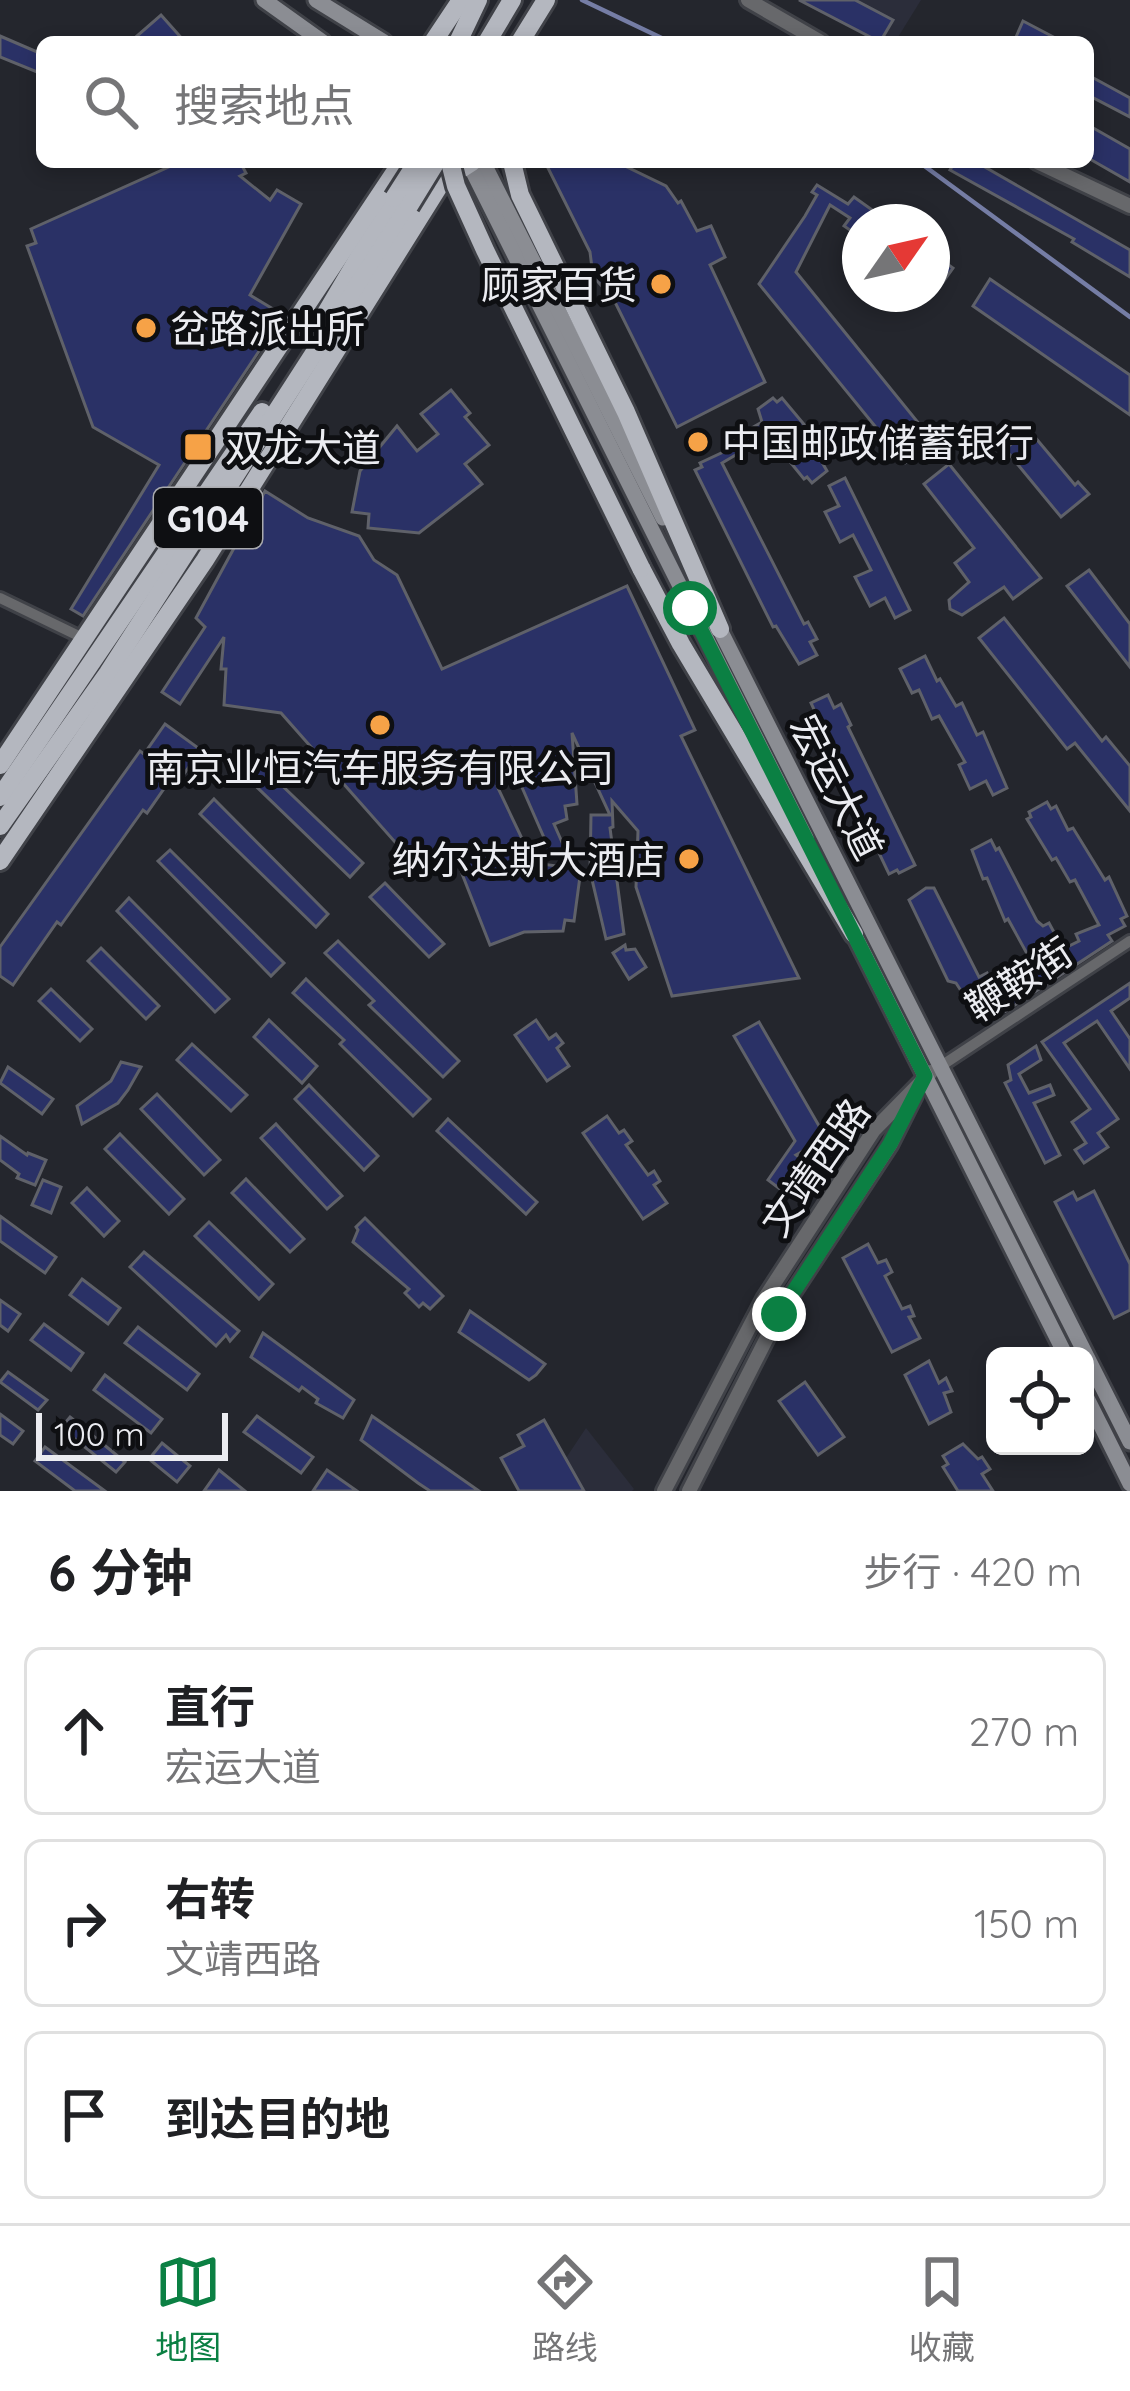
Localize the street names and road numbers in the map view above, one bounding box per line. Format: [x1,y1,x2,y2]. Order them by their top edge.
road number: G104 [154,488,262,548]
street label: 宏运大道 [780,706,894,868]
street label: 鞭鞍街 [957,927,1081,1031]
street label: 文靖西路 [750,1089,880,1245]

